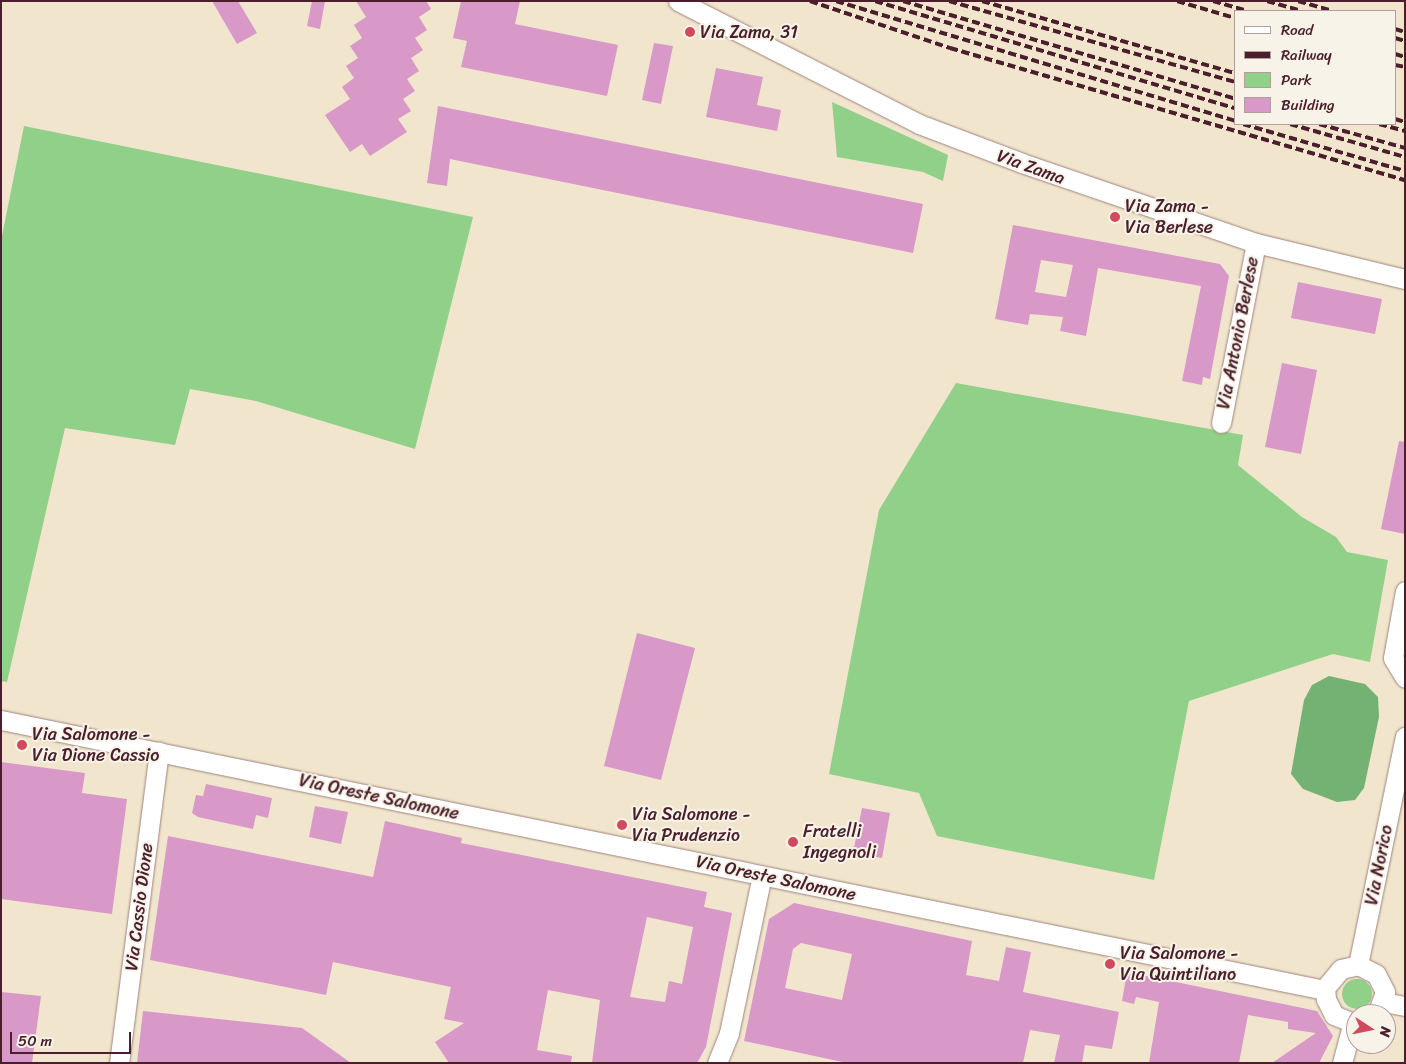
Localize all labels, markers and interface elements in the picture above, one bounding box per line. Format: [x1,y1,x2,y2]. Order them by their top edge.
legend [1234,10,1396,125]
text: Road [1281,17,1313,43]
place label: Via Zama, 31 [700,21,798,43]
marker: Via Zama, 31 [684,26,696,38]
text: Railway [1281,42,1332,68]
text: Park [1281,67,1312,93]
text: Building [1281,92,1335,118]
street label: Via Zama [994,145,1068,189]
place label: Via Zama - Via Berlese [1125,196,1213,238]
marker: Via Zama - Via Berlese [1109,211,1121,223]
street label: Via Antonio Berlese [1213,255,1263,411]
place label: Via Salomone - Via Dione Cassio [32,724,160,766]
marker: Via Salomone - Via Dione Cassio [16,739,28,751]
street label: Via Oreste Salomone [297,769,461,825]
place label: Via Salomone - Via Prudenzio [632,804,751,846]
marker: Via Salomone - Via Prudenzio [616,819,628,831]
place label: Fratelli Ingegnoli [803,821,876,864]
street label: Via Norico [1361,823,1397,907]
marker: Fratelli Ingegnoli [787,836,799,848]
street label: Via Cassio Dione [120,842,158,972]
street label: Via Oreste Salomone [694,850,858,906]
place label: Via Salomone - Via Quintiliano [1120,943,1239,986]
marker: Via Salomone - Via Quintiliano [1104,958,1116,970]
north arrow [1346,1004,1396,1054]
scale bar [12,1022,134,1054]
text: N [1372,1025,1398,1039]
text: 50 m [18,1028,52,1054]

